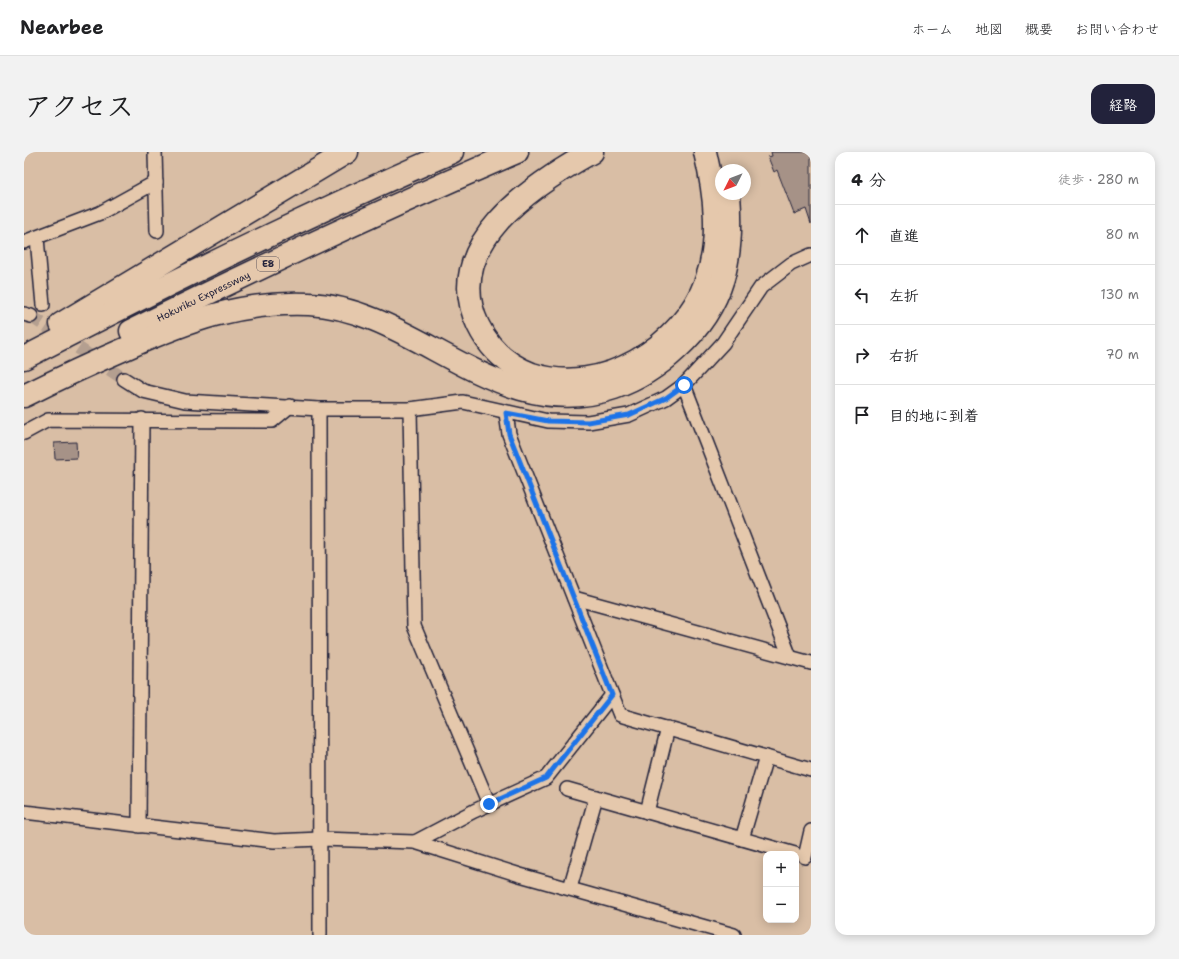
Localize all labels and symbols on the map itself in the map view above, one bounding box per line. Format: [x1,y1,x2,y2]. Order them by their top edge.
north arrow [715,164,751,200]
road number: E8 [257,257,279,271]
street label: Hokuriku Expressway [154,268,252,325]
route start [675,376,693,394]
route end [480,795,498,813]

